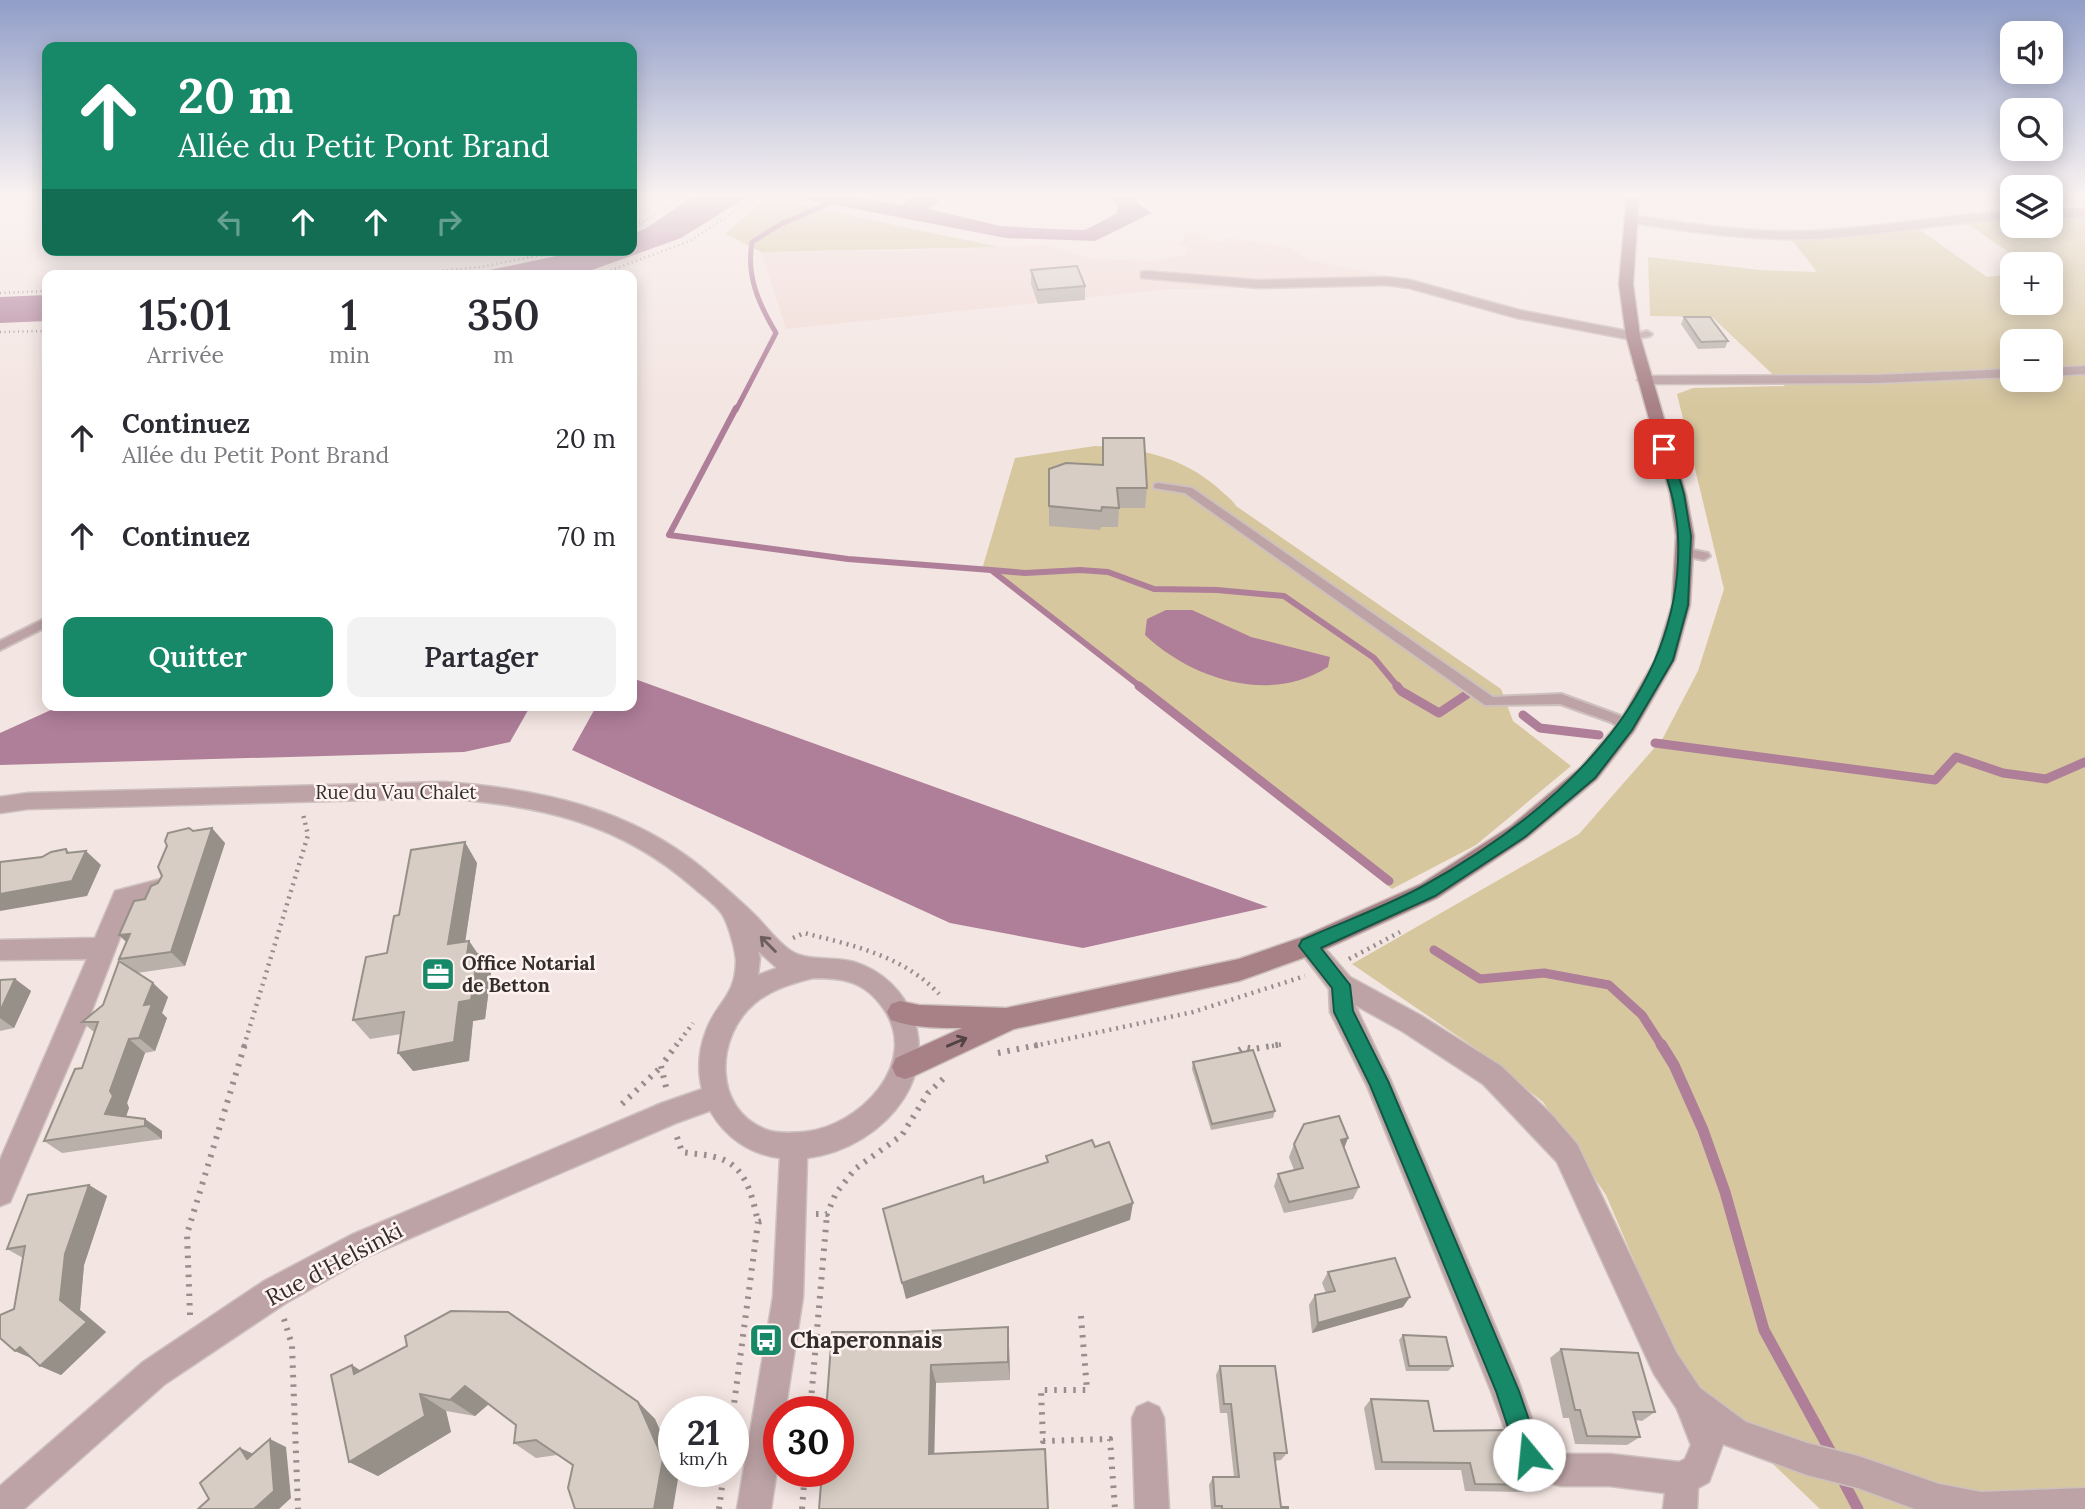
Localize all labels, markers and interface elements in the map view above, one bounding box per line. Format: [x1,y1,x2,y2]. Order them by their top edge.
map controls [2000,21,2063,392]
button: sound [2000,21,2063,84]
text: 20 m [178,64,293,126]
icon: ahead [63,70,154,161]
button: search [2000,98,2063,161]
text: Allée du Petit Pont Brand [178,125,550,166]
button: layers [2000,175,2063,238]
icon: left [211,203,249,241]
icon: ahead [284,203,322,241]
icon: ahead [357,203,395,241]
icon: right [430,203,468,241]
button: + [2000,252,2063,315]
text: 15:01 [139,288,232,342]
text: 1 [341,288,358,342]
text: 350 [467,288,540,342]
button: − [2000,329,2063,392]
text: Arrivée [147,340,224,369]
text: min [329,340,370,369]
text: m [493,340,514,369]
text: Continuez [122,407,250,440]
icon: ahead [63,419,101,457]
pin [1634,419,1694,479]
text: 20 m [556,422,616,455]
icon: arrive [1645,430,1683,468]
text: Allée du Petit Pont Brand [122,440,389,469]
icon: ahead [63,517,101,555]
text: Continuez [122,520,250,553]
text: 70 m [558,520,616,553]
button: Quitter [63,617,333,697]
button: Partager [347,617,616,697]
street label: Rue du Vau Chalet [315,780,477,804]
one-way arrow [760,936,777,953]
place label: Office Notarial de Betton [462,951,595,997]
office icon: Office Notarial de Betton [419,955,457,993]
one-way arrow [946,1034,967,1047]
street label: Rue d'Helsinki [260,1215,407,1312]
bus stop icon: Chaperonnais [747,1321,785,1359]
place label: Chaperonnais [790,1325,942,1354]
speed limit sign: 30 [763,1396,854,1487]
text: 21 [687,1410,720,1455]
position arrow [1492,1418,1566,1492]
text: km/h [679,1447,728,1470]

